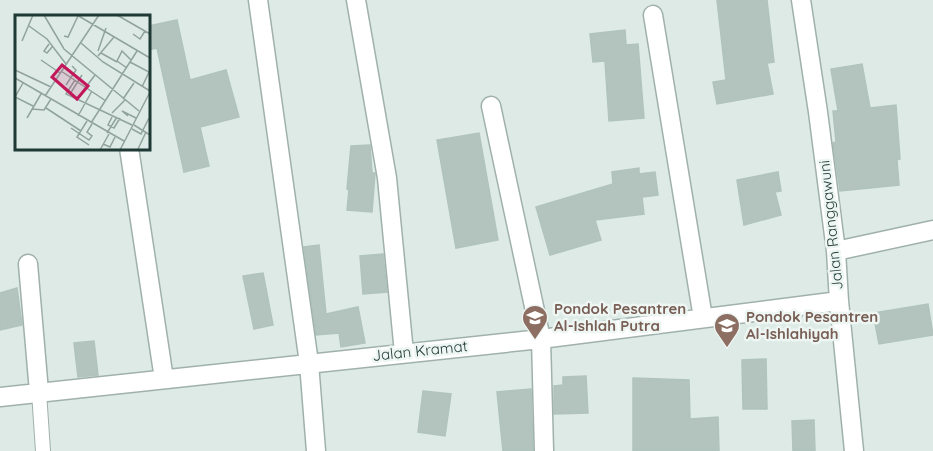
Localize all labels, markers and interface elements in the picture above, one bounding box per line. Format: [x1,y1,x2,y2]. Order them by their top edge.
inset map [15,15,150,150]
street label: Jalan Ranggawuni [814,159,847,291]
place label: Pondok Pesantren Al-Ishlah Putra [554,299,686,335]
school or university icon: Pondok Pesantren Al-Ishlah Putra [520,303,550,341]
place label: Pondok Pesantren Al-Ishlahiyah [746,307,878,343]
school or university icon: Pondok Pesantren Al-Ishlahiyah [712,311,742,349]
street label: Jalan Kramat [371,336,468,365]

